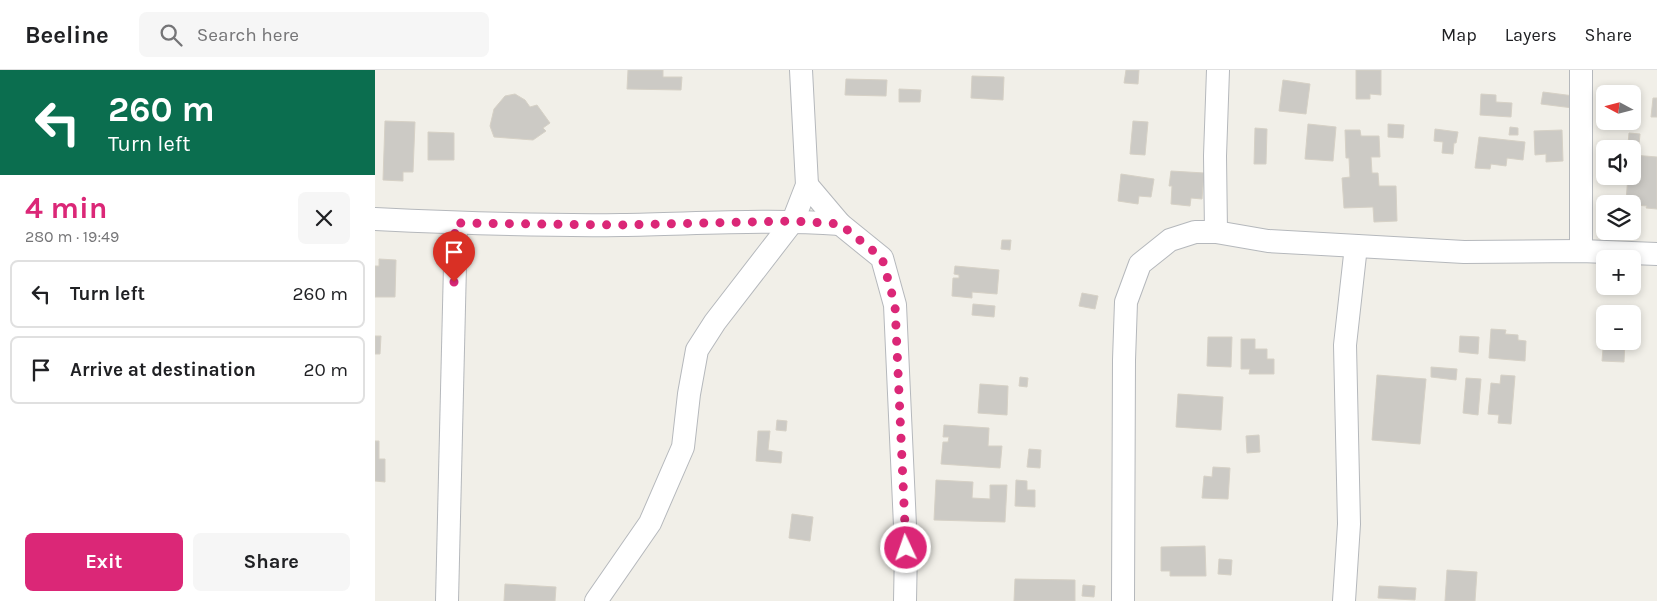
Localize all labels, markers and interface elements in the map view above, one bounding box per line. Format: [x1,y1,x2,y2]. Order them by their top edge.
search box [139,12,489,57]
text: Beeline [25,21,109,49]
icon: search [157,21,185,49]
text: Search here [197,24,299,46]
text: Map [1441,24,1477,46]
text: Layers [1505,24,1557,46]
text: Share [1585,24,1632,46]
north arrow [1596,85,1641,130]
map controls [1596,85,1641,350]
text: 260 m [108,89,215,130]
icon: left [25,90,90,155]
text: Turn left [108,131,191,157]
button: sound [1596,140,1641,185]
text: 4 min [25,190,107,226]
button: close [298,192,350,244]
button: layers [1596,195,1641,240]
text: 280 m · 19:49 [25,227,119,246]
pin [433,231,475,282]
icon: arrive [440,238,468,266]
button: + [1596,250,1641,295]
icon: left [27,280,55,308]
text: Turn left [70,283,145,305]
text: 260 m [293,283,348,305]
button: − [1596,305,1641,350]
icon: arrive [27,356,55,384]
text: Arrive at destination [70,359,256,381]
text: 20 m [303,359,348,381]
position arrow [879,521,931,573]
button: Exit [25,533,183,591]
button: Share [193,533,350,591]

